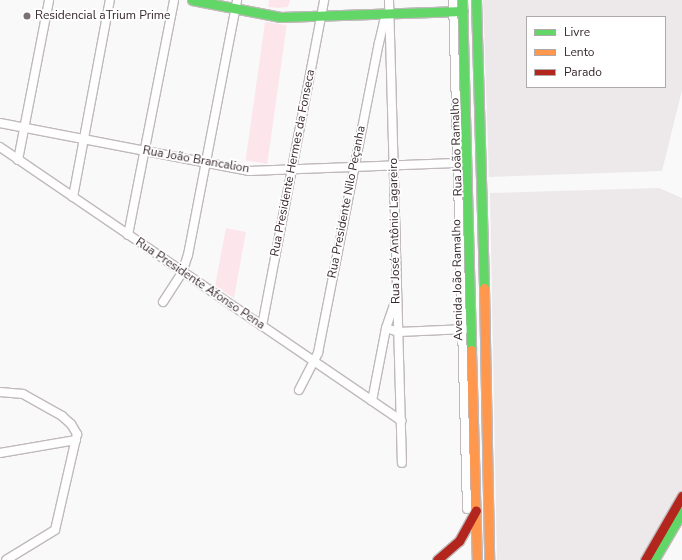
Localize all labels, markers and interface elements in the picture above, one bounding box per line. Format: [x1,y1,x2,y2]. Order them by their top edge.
place label: Residencial aTrium Prime [35,9,170,23]
marker: Residencial aTrium Prime [22,11,32,21]
legend [526,16,666,88]
text: Livre [564,24,590,40]
text: Lento [564,44,594,60]
text: Parado [564,64,602,80]
street label: Rua Presidente Hermes da Fonseca [268,68,318,258]
street label: Rua João Ramalho [448,97,466,197]
street label: Rua Presidente Nilo Peçanha [325,124,369,280]
street label: Rua João Brancalion [142,144,250,176]
street label: Rua José Antônio Lagareiro [387,158,403,304]
street label: Avenida João Ramalho [450,219,466,341]
street label: Rua Presidente Afonso Pena [133,235,267,333]

